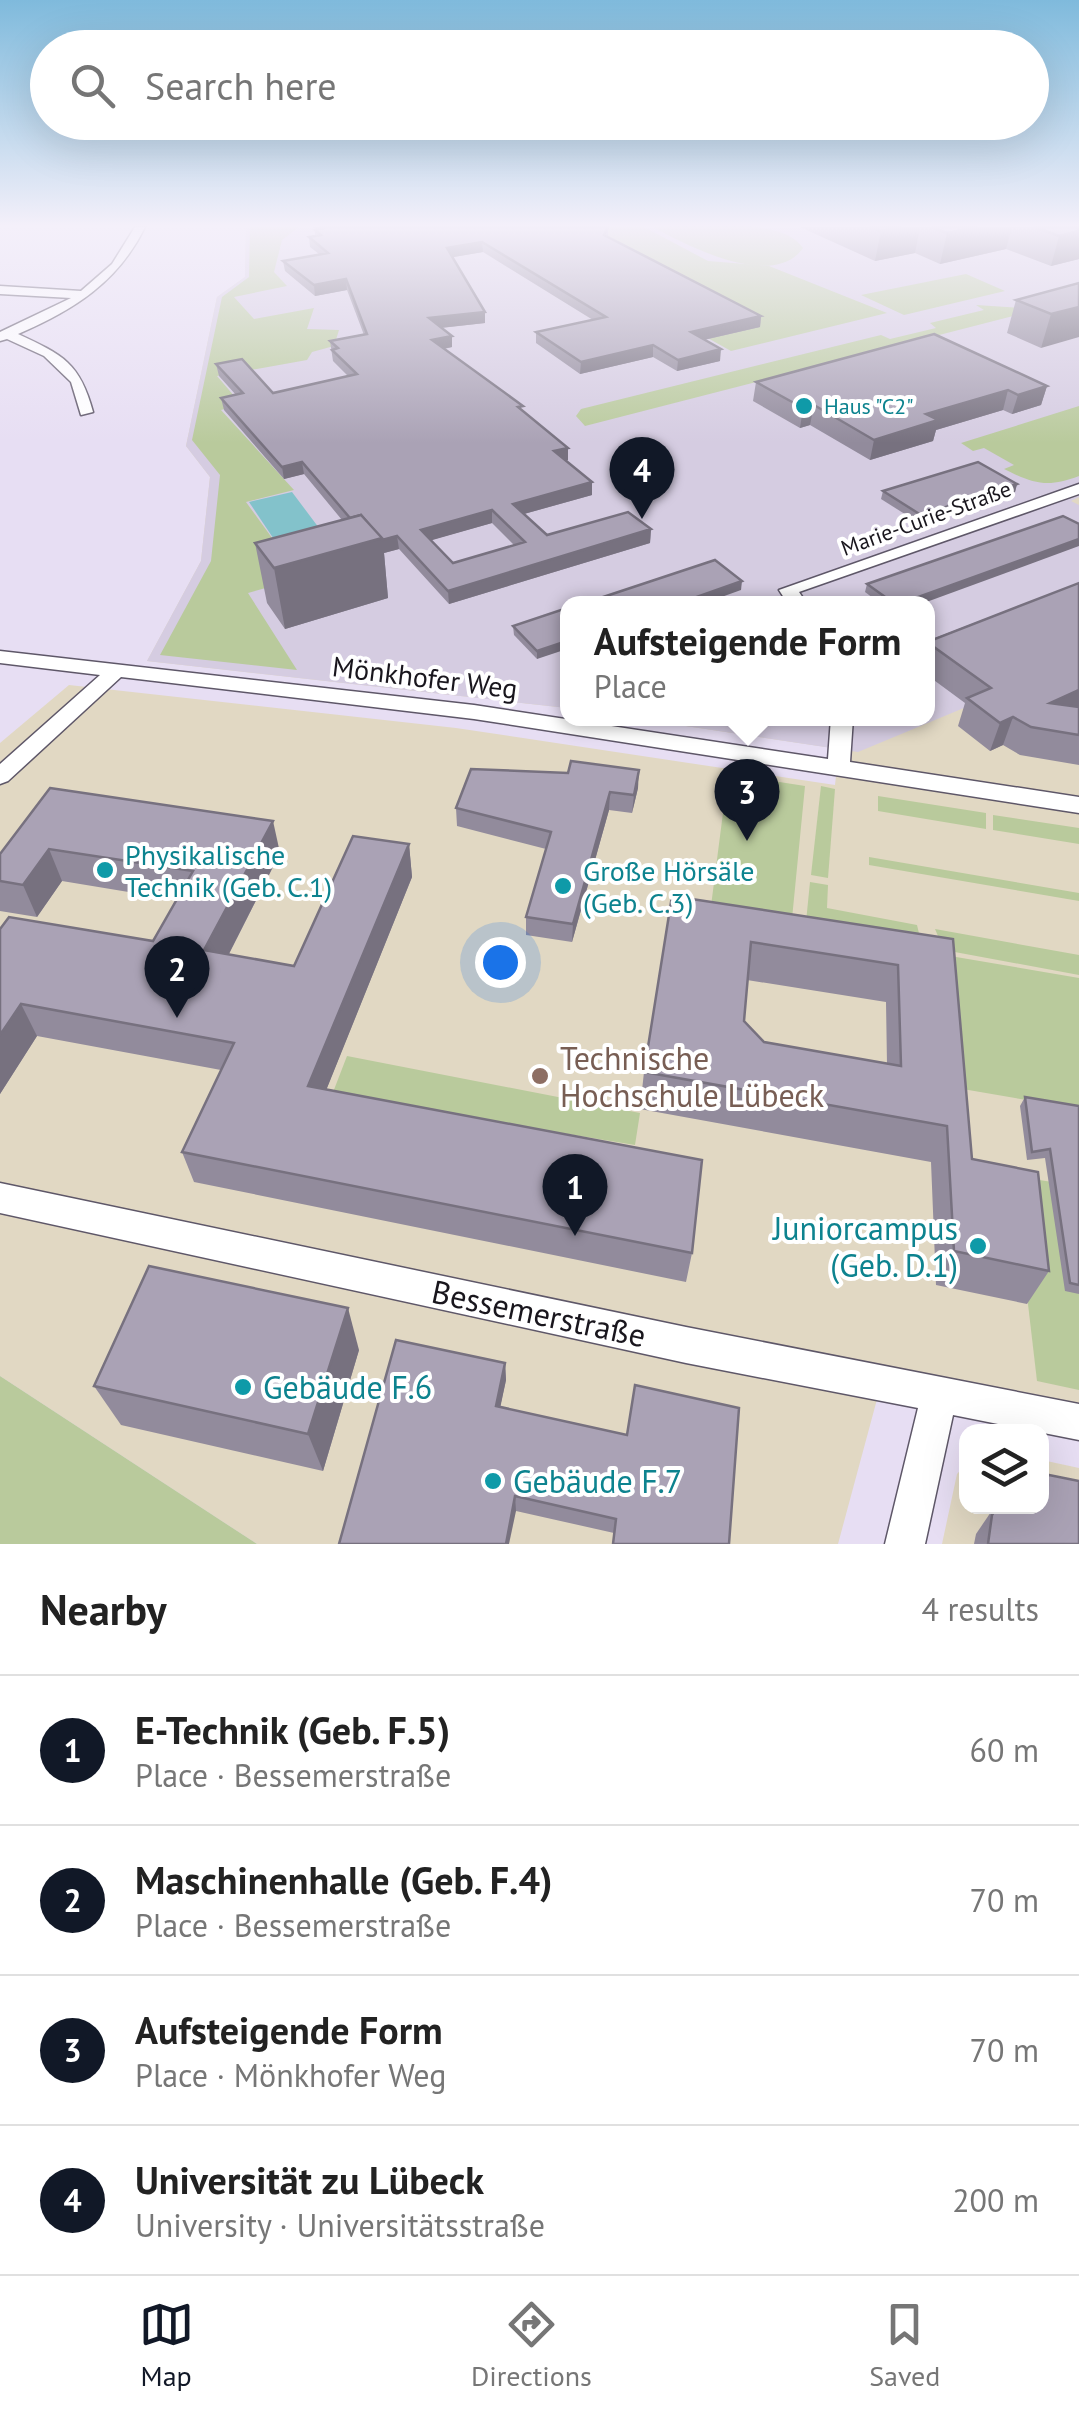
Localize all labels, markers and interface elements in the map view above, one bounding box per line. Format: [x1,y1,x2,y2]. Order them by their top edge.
search box [30,30,1049,140]
icon: search [65,58,120,113]
text: Search here [145,61,337,110]
place label: Haus "C2" [824,392,914,420]
marker: Haus "C2" [793,395,815,417]
pin: 4 [610,436,674,519]
street label: Marie-Curie-Straße [837,474,1015,562]
popup [560,596,935,726]
text: Aufsteigende Form [594,616,901,665]
street label: Mönkhofer Weg [330,647,520,707]
text: Place [594,665,667,707]
pin: 3 [714,758,780,841]
place label: Physikalische Technik (Geb. C.1) [125,836,332,905]
place label: Große Hörsäle (Geb. C.3) [583,852,754,921]
marker: Physikalische Technik (Geb. C.1) [94,859,116,881]
marker: Große Hörsäle (Geb. C.3) [552,875,574,897]
pin: 2 [144,936,210,1018]
your location [475,937,526,988]
place label: Technische Hochschule Lübeck [560,1037,825,1116]
marker: Technische Hochschule Lübeck [529,1065,551,1087]
pin: 1 [542,1154,608,1236]
place label: Juniorcampus (Geb. D.1) [771,1207,958,1286]
marker: Juniorcampus (Geb. D.1) [967,1235,989,1257]
street label: Bessemerstraße [428,1270,650,1356]
place label: Gebäude F.6 [263,1366,432,1408]
marker: Gebäude F.6 [232,1376,254,1398]
map controls [959,1424,1049,1514]
button: layers [959,1424,1049,1514]
place label: Gebäude F.7 [513,1460,682,1502]
marker: Gebäude F.7 [482,1470,504,1492]
text: Nearby [40,1582,167,1637]
text: 4 results [921,1588,1039,1630]
text: E-Technik (Geb. F.5) [135,1705,450,1754]
text: 1 [63,1729,82,1771]
text: 60 m [970,1729,1039,1771]
text: Place · Bessemerstraße [135,1754,451,1796]
text: Maschinenhalle (Geb. F.4) [135,1855,552,1904]
text: 2 [63,1879,82,1921]
text: 70 m [970,1879,1039,1921]
text: Place · Bessemerstraße [135,1904,451,1946]
text: Aufsteigende Form [135,2005,443,2054]
text: 3 [63,2029,82,2071]
text: 70 m [970,2029,1039,2071]
text: Place · Mönkhofer Weg [135,2054,446,2096]
text: Universität zu Lübeck [135,2155,484,2204]
text: 4 [63,2179,82,2221]
text: 200 m [952,2179,1039,2221]
text: University · Universitätsstraße [135,2204,545,2246]
tab: Map [139,2297,194,2394]
tab: Directions [471,2297,592,2394]
tab: Saved [869,2297,940,2394]

